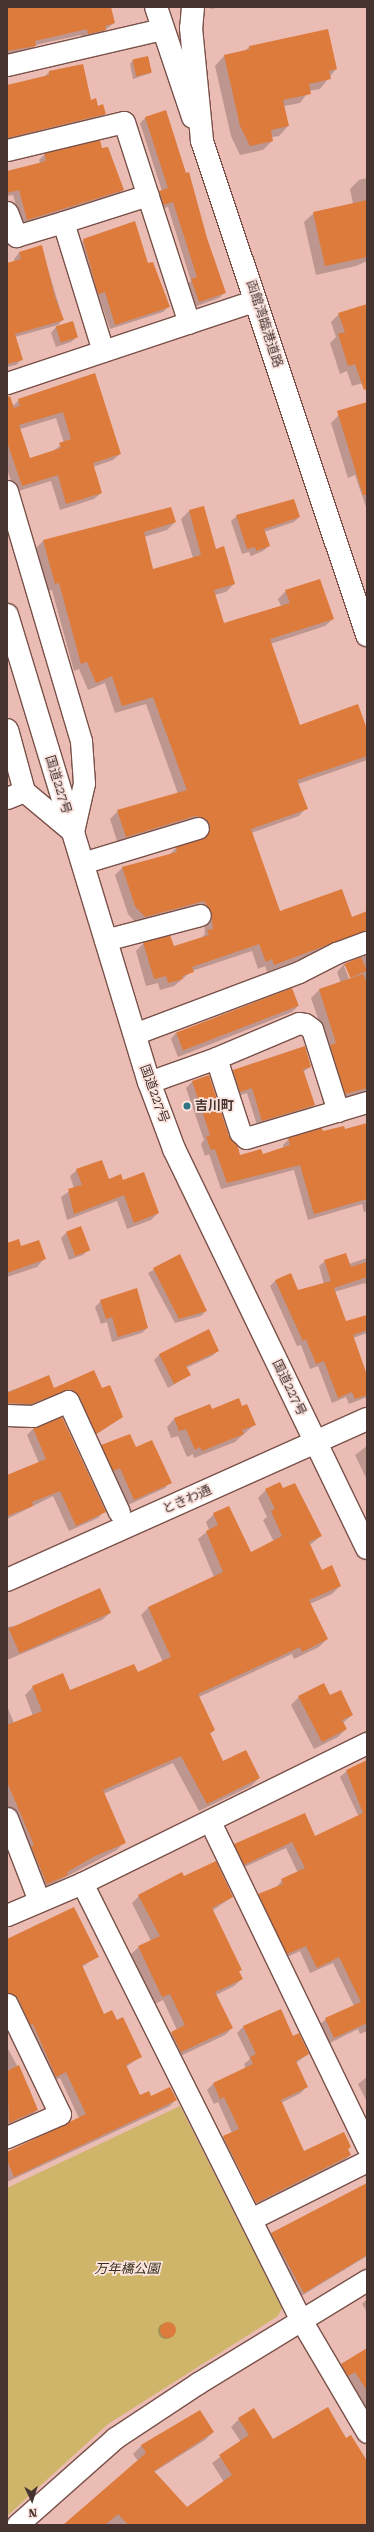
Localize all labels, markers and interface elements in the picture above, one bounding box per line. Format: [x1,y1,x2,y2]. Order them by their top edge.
street label: 函館湾臨港道路 [243,278,285,370]
street label: 国道227号 [42,754,74,816]
street label: 国道227号 [136,1063,172,1125]
place label: 吉川町 [195,1098,234,1114]
marker: 吉川町 [182,1101,192,1111]
street label: 国道227号 [269,1357,309,1419]
street label: ときわ通 [160,1482,214,1518]
park label: 万年橋公園 [95,2261,159,2277]
north arrow [12,2480,52,2520]
text: N [28,2506,38,2519]

